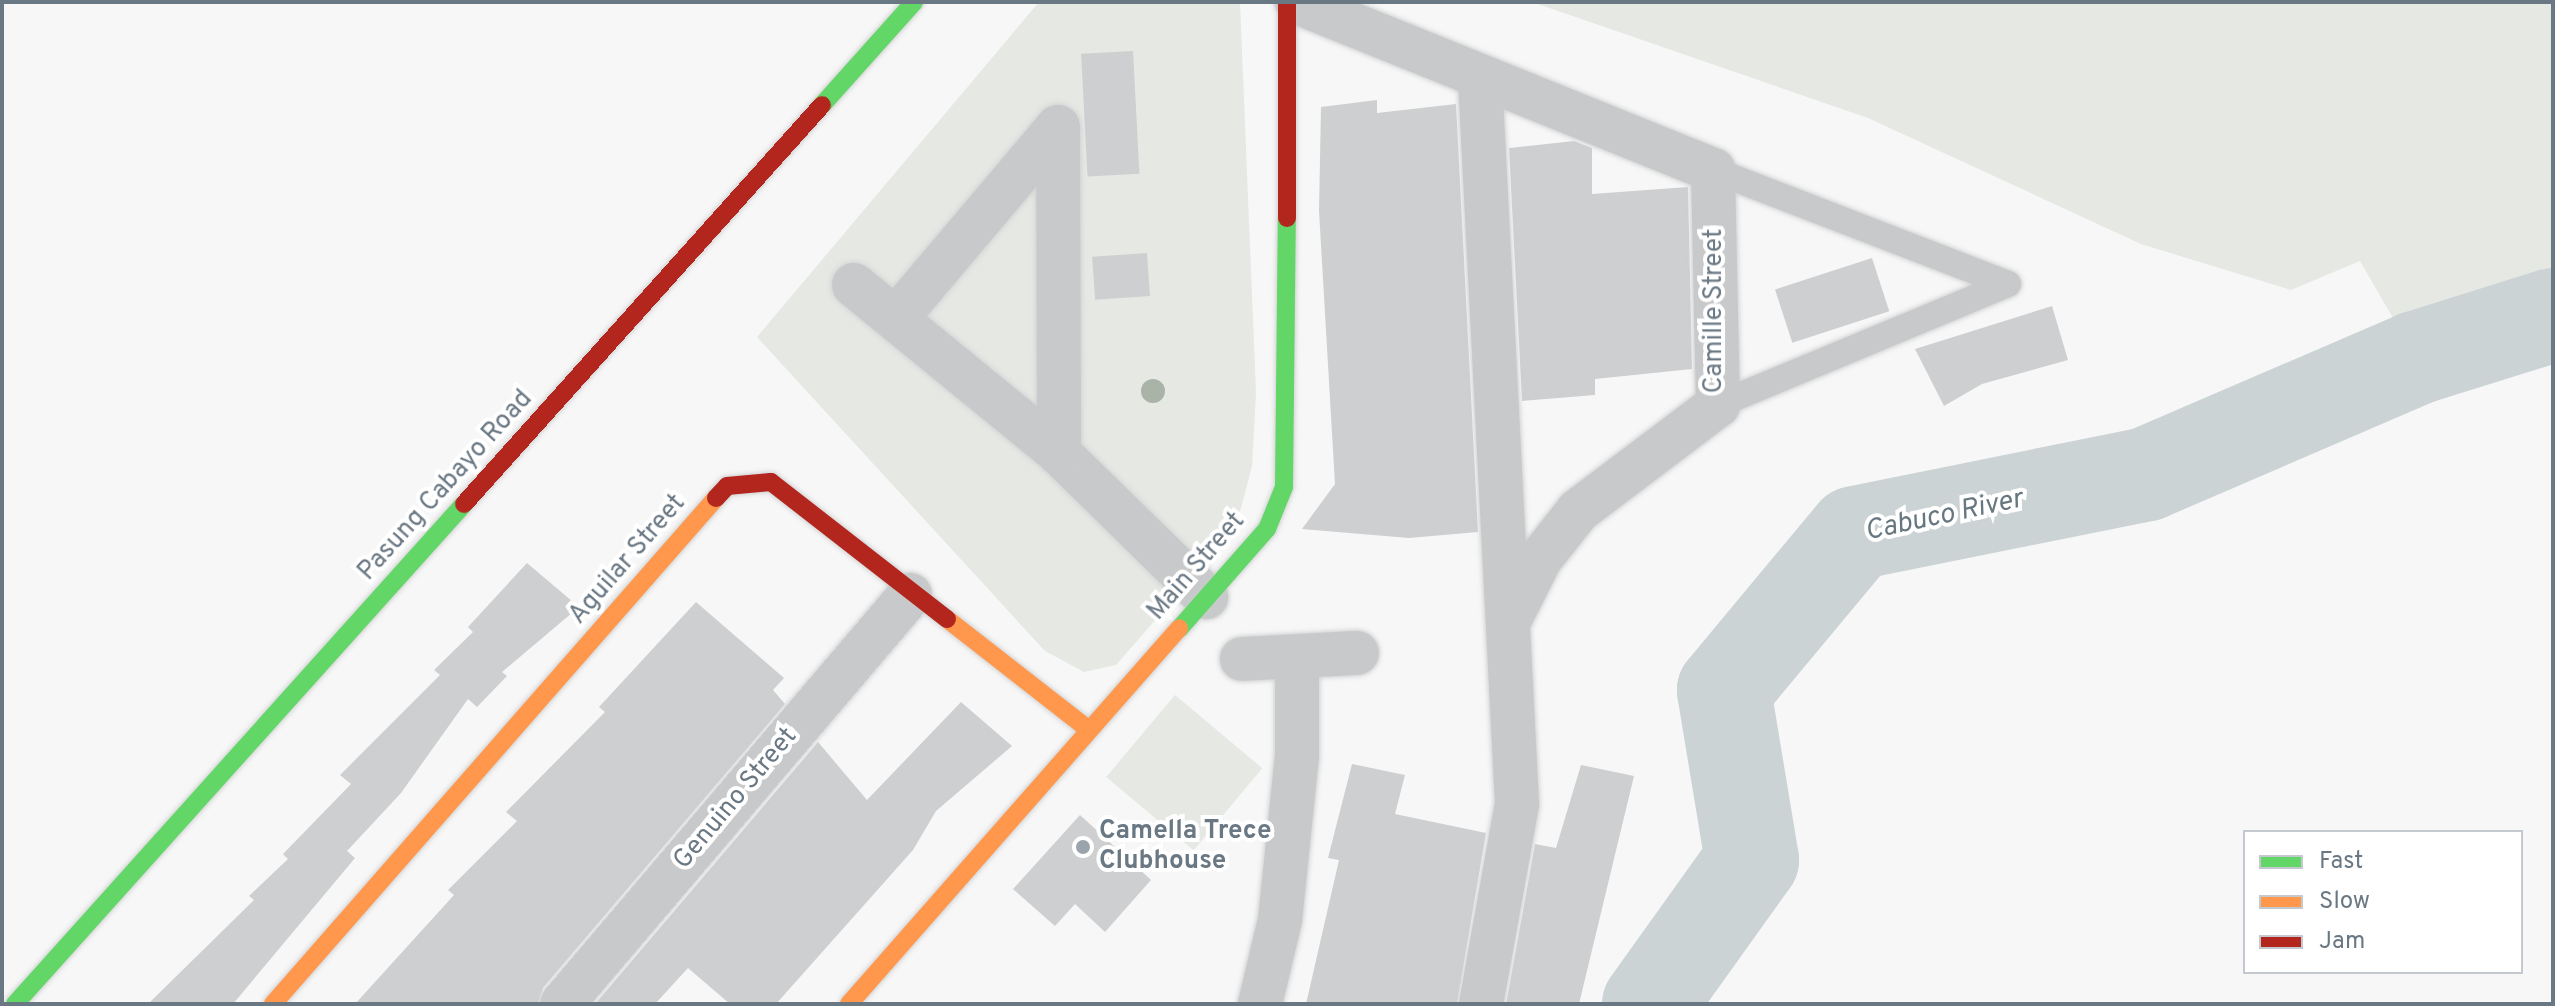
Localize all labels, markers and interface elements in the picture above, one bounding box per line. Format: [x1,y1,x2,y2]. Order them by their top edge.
street label: Camille Street [1699,229,1731,393]
street label: Pasung Cabayo Road [352,384,540,588]
water label: Cabuco River [1862,483,2026,549]
street label: Aguilar Street [563,489,693,631]
street label: Main Street [1142,507,1252,627]
street label: Genuino Street [668,722,804,876]
place label: Camella Trece Clubhouse [1099,816,1271,878]
legend [2243,830,2523,974]
marker: Camella Trece Clubhouse [1074,838,1092,856]
text: Fast [2319,847,2363,877]
text: Slow [2319,887,2370,917]
text: Jam [2319,927,2365,957]

